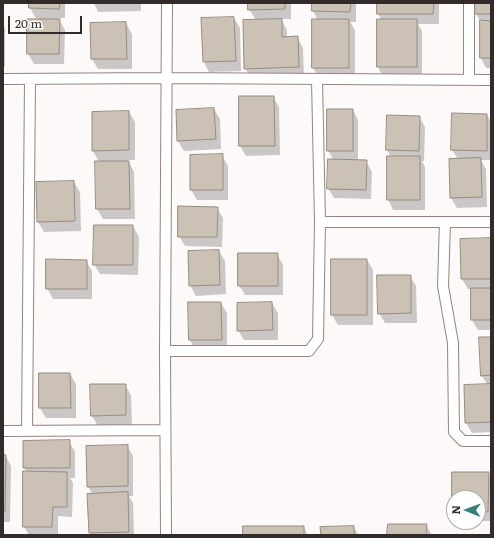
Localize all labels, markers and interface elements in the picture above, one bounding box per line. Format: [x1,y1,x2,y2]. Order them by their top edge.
scale bar [10,8,84,34]
text: 20 m [15,14,42,32]
north arrow [446,490,486,530]
text: N [447,505,463,515]

